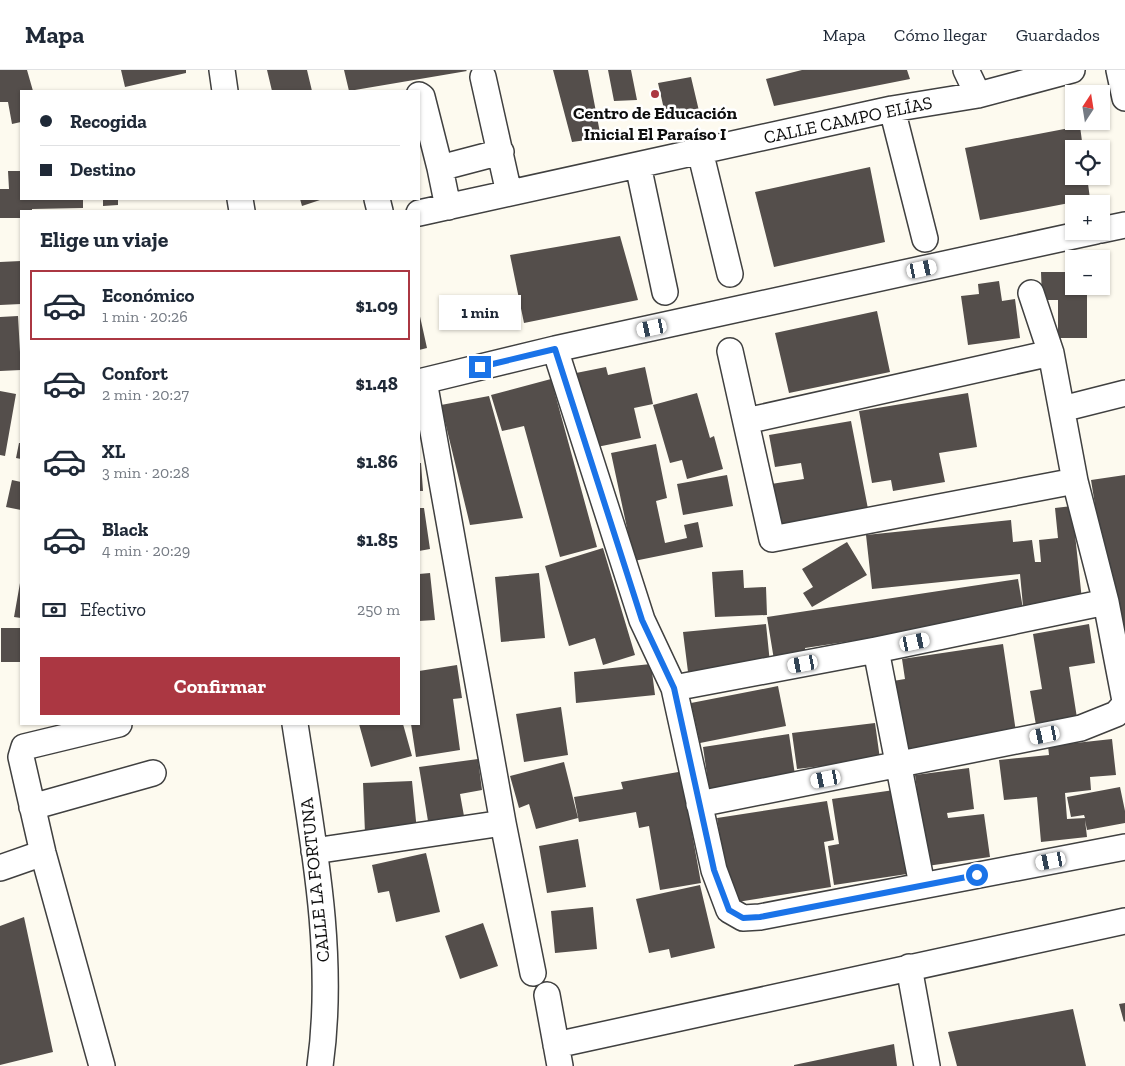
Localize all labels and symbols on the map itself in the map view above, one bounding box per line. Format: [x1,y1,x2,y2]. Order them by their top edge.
north arrow [1065,85,1110,130]
marker: Centro de Educación Inicial El Paraíso I [649,88,661,100]
street label: CALLE CAMPO ELÍAS [762,91,934,149]
place label: Centro de Educación Inicial El Paraíso I [573,102,737,145]
car [905,259,938,279]
callout: 1 min [439,294,521,330]
car [635,318,668,338]
route end [469,356,491,378]
car [898,632,931,652]
car [786,654,819,674]
car [1028,725,1061,745]
car [809,769,842,789]
street label: CALLE LA FORTUNA [295,796,335,963]
car [1034,851,1067,871]
route start [966,864,988,886]

